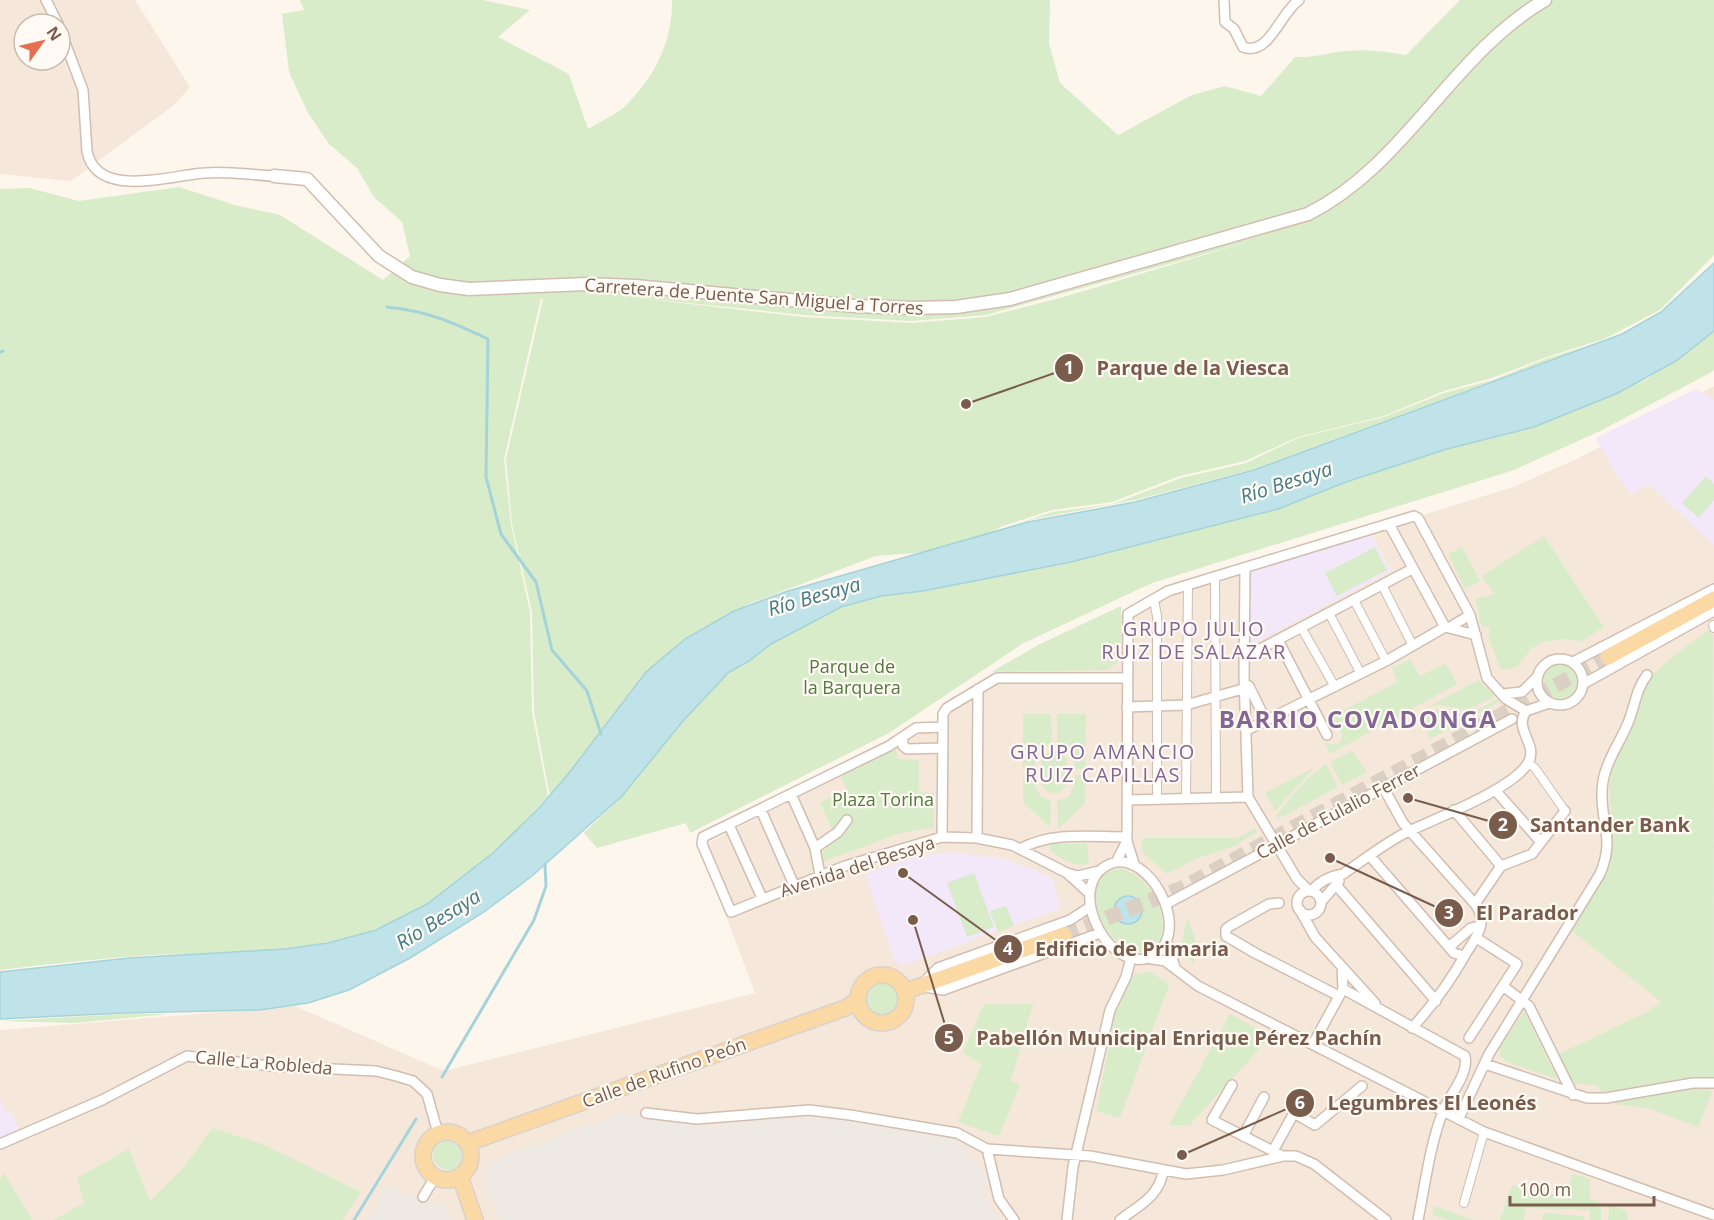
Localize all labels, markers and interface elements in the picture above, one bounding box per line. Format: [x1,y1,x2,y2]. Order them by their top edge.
north arrow [12,12,72,72]
text: N [42,22,67,45]
street label: Carretera de Puente San Miguel a Torres [584,272,924,320]
callout: Parque de la Viesca [1054,349,1301,387]
text: Parque de la Viesca [1097,354,1289,381]
text: 1 [1064,355,1074,379]
water label: Río Besaya [1236,454,1336,510]
water label: Río Besaya [764,570,864,622]
district label: GRUPO JULIO RUIZ DE SALAZAR [1101,615,1287,665]
park label: Parque de la Barquera [803,654,901,699]
district label: BARRIO COVADONGA [1219,702,1497,735]
district label: GRUPO AMANCIO RUIZ CAPILLAS [1010,738,1196,788]
street label: Calle de Eulalio Ferrer [1252,757,1425,864]
park label: Plaza Torina [832,787,934,811]
callout: Santander Bank [1488,806,1702,844]
text: Santander Bank [1530,811,1691,838]
text: 2 [1498,812,1508,836]
street label: Avenida del Besaya [777,830,937,902]
water label: Río Besaya [390,882,486,956]
callout: El Parador [1434,894,1591,932]
text: El Parador [1476,899,1578,926]
text: 3 [1444,900,1454,924]
callout: Edificio de Primaria [993,930,1241,968]
text: Edificio de Primaria [1035,935,1229,962]
text: 4 [1003,936,1013,960]
callout: Pabellón Municipal Enrique Pérez Pachín [934,1019,1394,1057]
text: Pabellón Municipal Enrique Pérez Pachín [976,1024,1382,1051]
text: 5 [944,1025,954,1049]
street label: Calle de Rufino Peón [579,1031,749,1113]
street label: Calle La Robleda [194,1044,334,1080]
callout: Legumbres El Leonés [1285,1084,1548,1122]
text: Legumbres El Leonés [1328,1089,1536,1116]
text: 6 [1295,1090,1305,1114]
scale bar [1510,1169,1654,1207]
text: 100 m [1519,1177,1571,1201]

